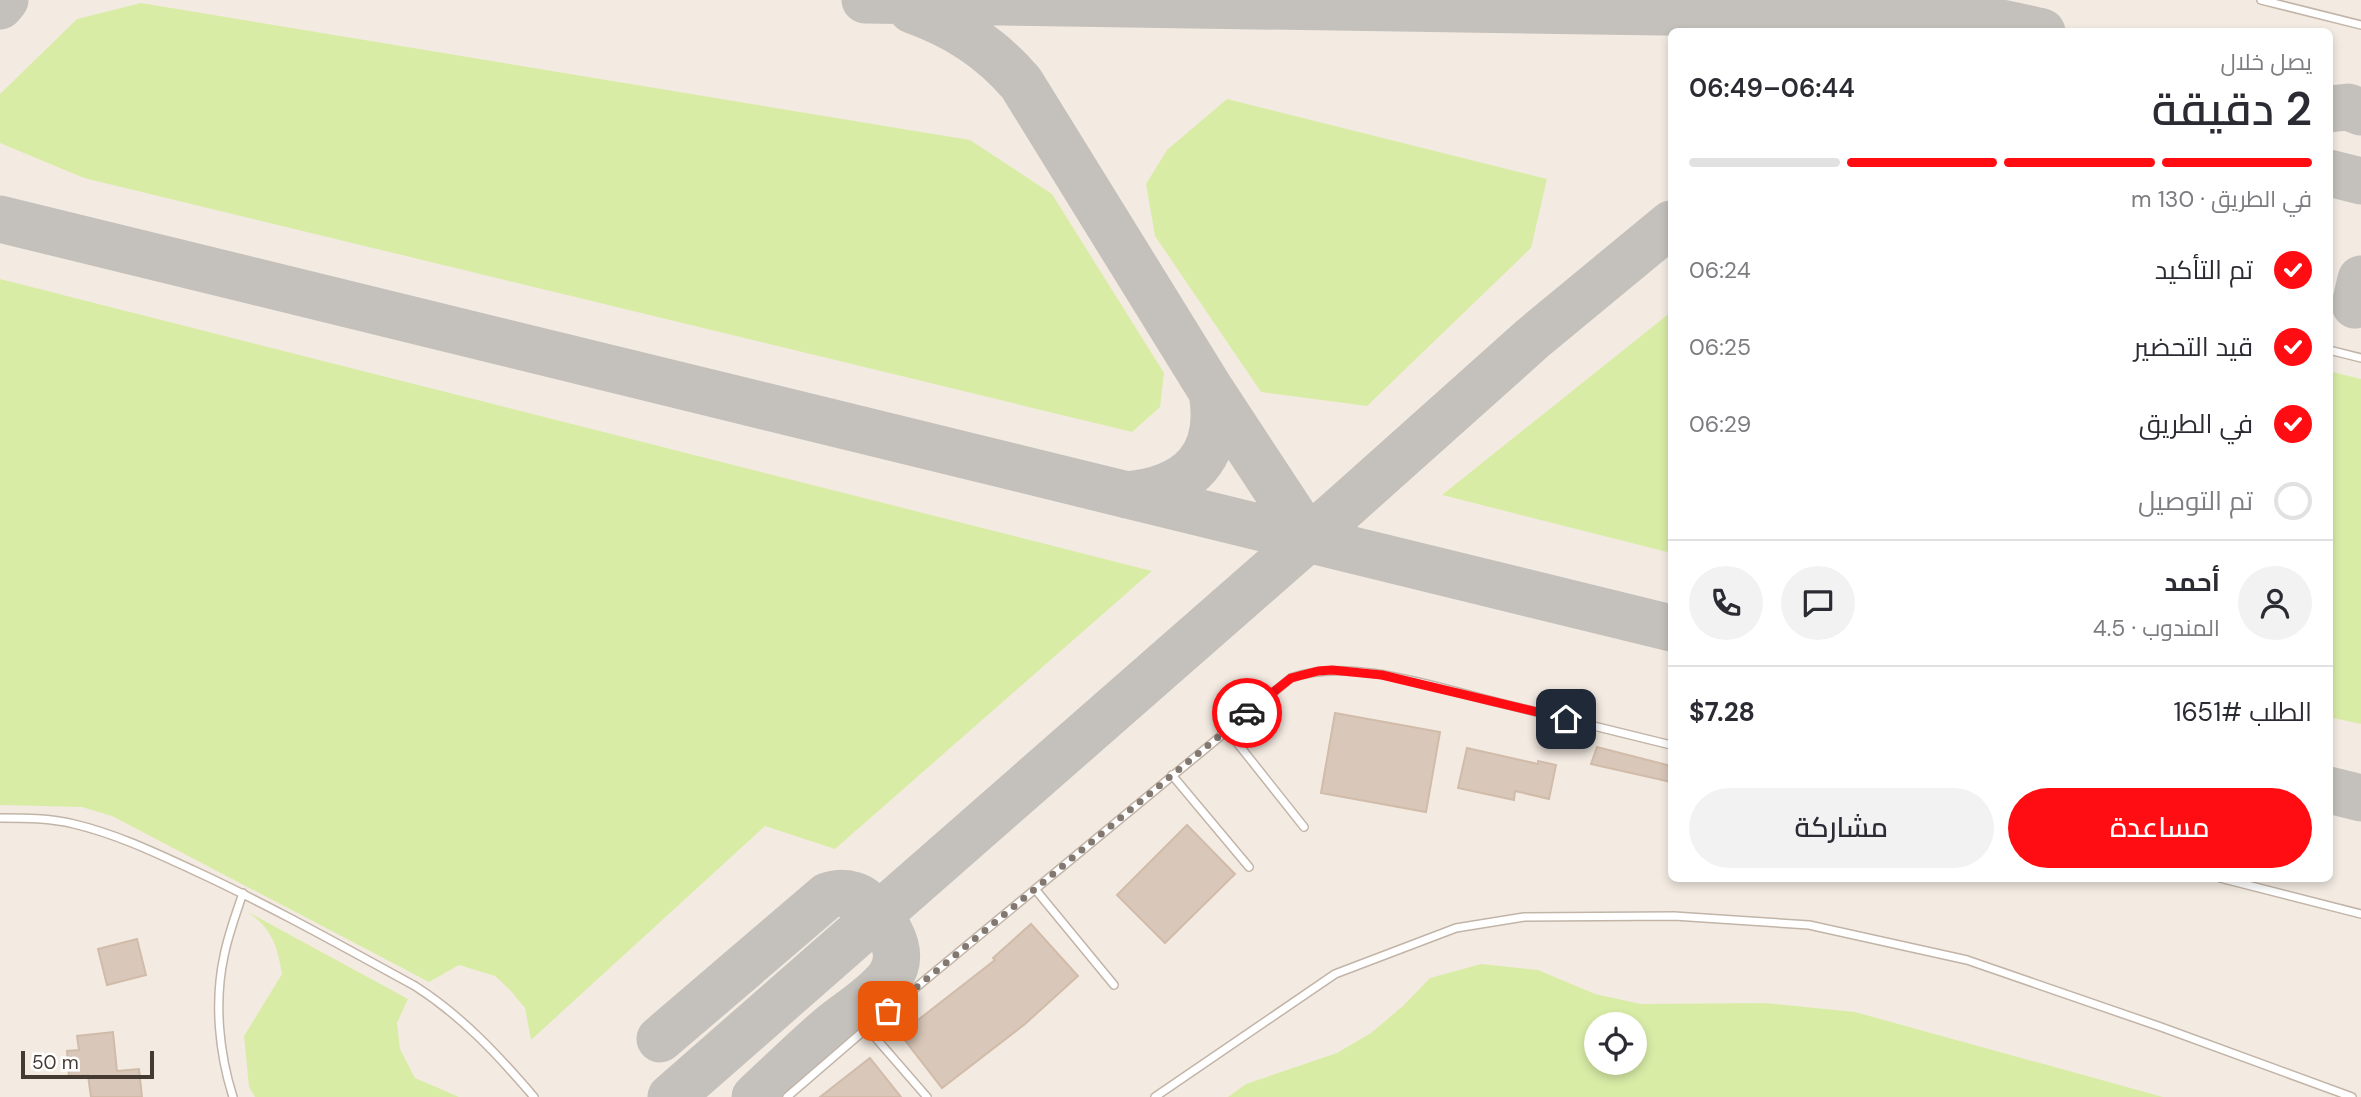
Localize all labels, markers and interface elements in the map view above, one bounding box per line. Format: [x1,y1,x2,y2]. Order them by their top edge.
text: يصل خلال [2221,47,2312,77]
text: 06:44–06:49 [1689,71,1855,105]
text: 2 دقيقة [2152,79,2312,139]
text: في الطريق · 130 m [2131,184,2312,214]
icon: check [2274,251,2312,289]
text: تم التأكيد [2155,253,2253,287]
text: 06:24 [1689,255,1751,285]
icon: check [2274,328,2312,366]
text: قيد التحضير [2134,330,2253,364]
text: 06:25 [1689,332,1751,362]
icon: check [2274,405,2312,443]
text: في الطريق [2139,407,2253,441]
text: 06:29 [1689,409,1751,439]
text: تم التوصيل [2138,484,2253,518]
text: أحمد [2164,565,2220,599]
button: phone [1689,566,1763,640]
button: chat [1781,566,1855,640]
button: person [2238,566,2312,640]
text: المندوب · 4.5 [2093,613,2220,643]
courier [1212,678,1282,748]
pin [1536,689,1596,749]
icon: car [1228,694,1266,732]
text: $7.28 [1689,695,1755,729]
text: الطلب #1651 [2173,695,2312,729]
icon: home [1547,700,1585,738]
button: مشاركة [1689,788,1994,868]
button: مساعدة [2008,788,2312,868]
pin [858,981,918,1041]
icon: bag [869,992,907,1030]
map controls [1584,1012,1647,1075]
button: locate [1584,1012,1647,1075]
scale bar [21,1048,154,1080]
text: 50 m [32,1050,79,1075]

